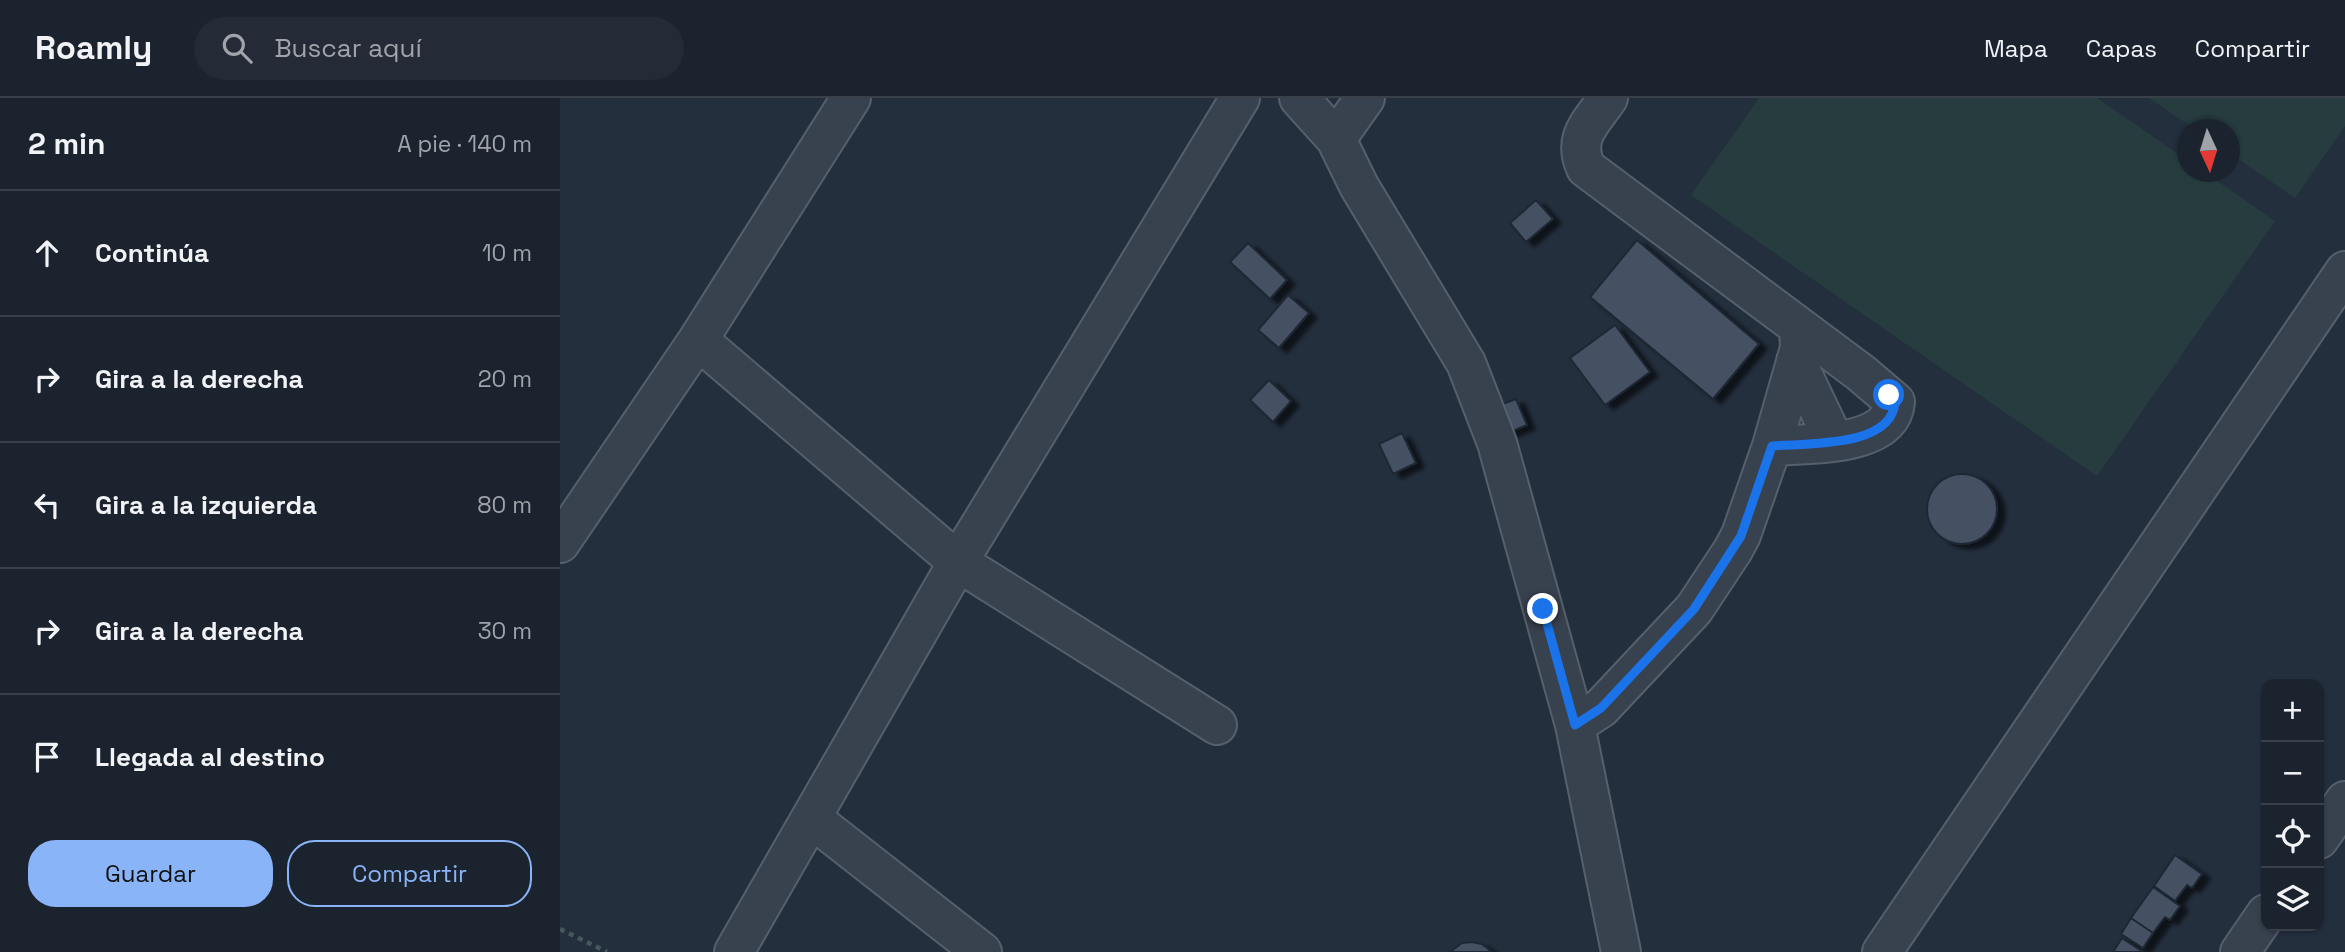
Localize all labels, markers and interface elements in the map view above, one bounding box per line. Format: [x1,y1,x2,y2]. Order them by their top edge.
search box [194,17,684,80]
text: Roamly [35,27,152,69]
icon: search [218,29,256,67]
text: Buscar aquí [274,31,422,65]
text: Mapa [1984,33,2048,64]
text: Capas [2086,33,2157,64]
text: Compartir [2195,33,2310,64]
north arrow [2177,119,2240,182]
text: 2 min [28,124,106,163]
text: A pie · 140 m [397,129,532,159]
icon: ahead [28,234,66,272]
text: Continúa [95,236,209,270]
text: 10 m [482,238,532,268]
icon: right [28,360,66,398]
text: Gira a la derecha [95,362,304,396]
text: 20 m [478,364,532,394]
route start [1873,379,1904,410]
icon: left [28,486,66,524]
text: Gira a la izquierda [95,488,317,522]
text: 80 m [477,490,532,520]
route end [1527,593,1558,624]
icon: right [28,612,66,650]
text: Gira a la derecha [95,614,304,648]
text: 30 m [478,616,532,646]
map controls [2261,679,2324,931]
button: + [2261,679,2324,742]
icon: arrive [28,738,66,776]
text: Llegada al destino [95,740,325,774]
button: − [2261,742,2324,805]
button: locate [2261,805,2324,868]
button: Guardar [28,840,273,907]
button: Compartir [287,840,532,907]
button: layers [2261,868,2324,931]

